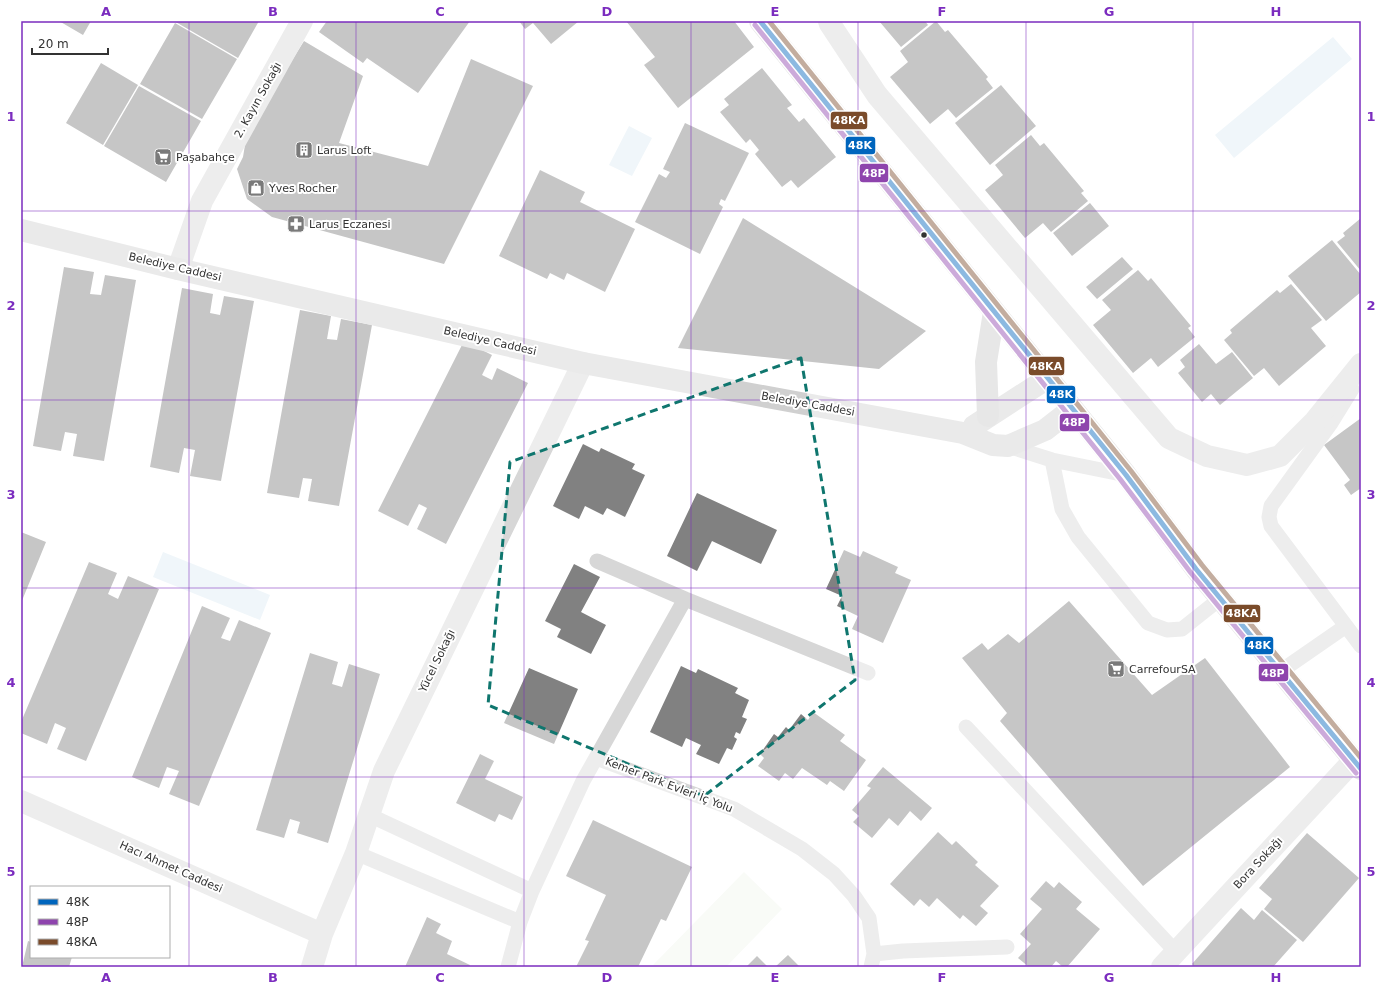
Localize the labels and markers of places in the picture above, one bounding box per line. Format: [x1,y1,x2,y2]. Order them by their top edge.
building icon: Larus Loft [294,140,314,160]
place label: Larus Loft [317,144,372,157]
supermarket icon: Paşabahçe [153,147,173,167]
place label: Paşabahçe [176,151,235,164]
shop icon: Yves Rocher [246,178,266,198]
place label: Yves Rocher [268,182,337,195]
pharmacy icon: Larus Eczanesi [286,214,306,234]
place label: Larus Eczanesi [309,218,391,231]
unlabelled marker [919,230,929,240]
supermarket icon: CarrefourSA [1106,659,1126,679]
place label: CarrefourSA [1129,663,1196,676]

